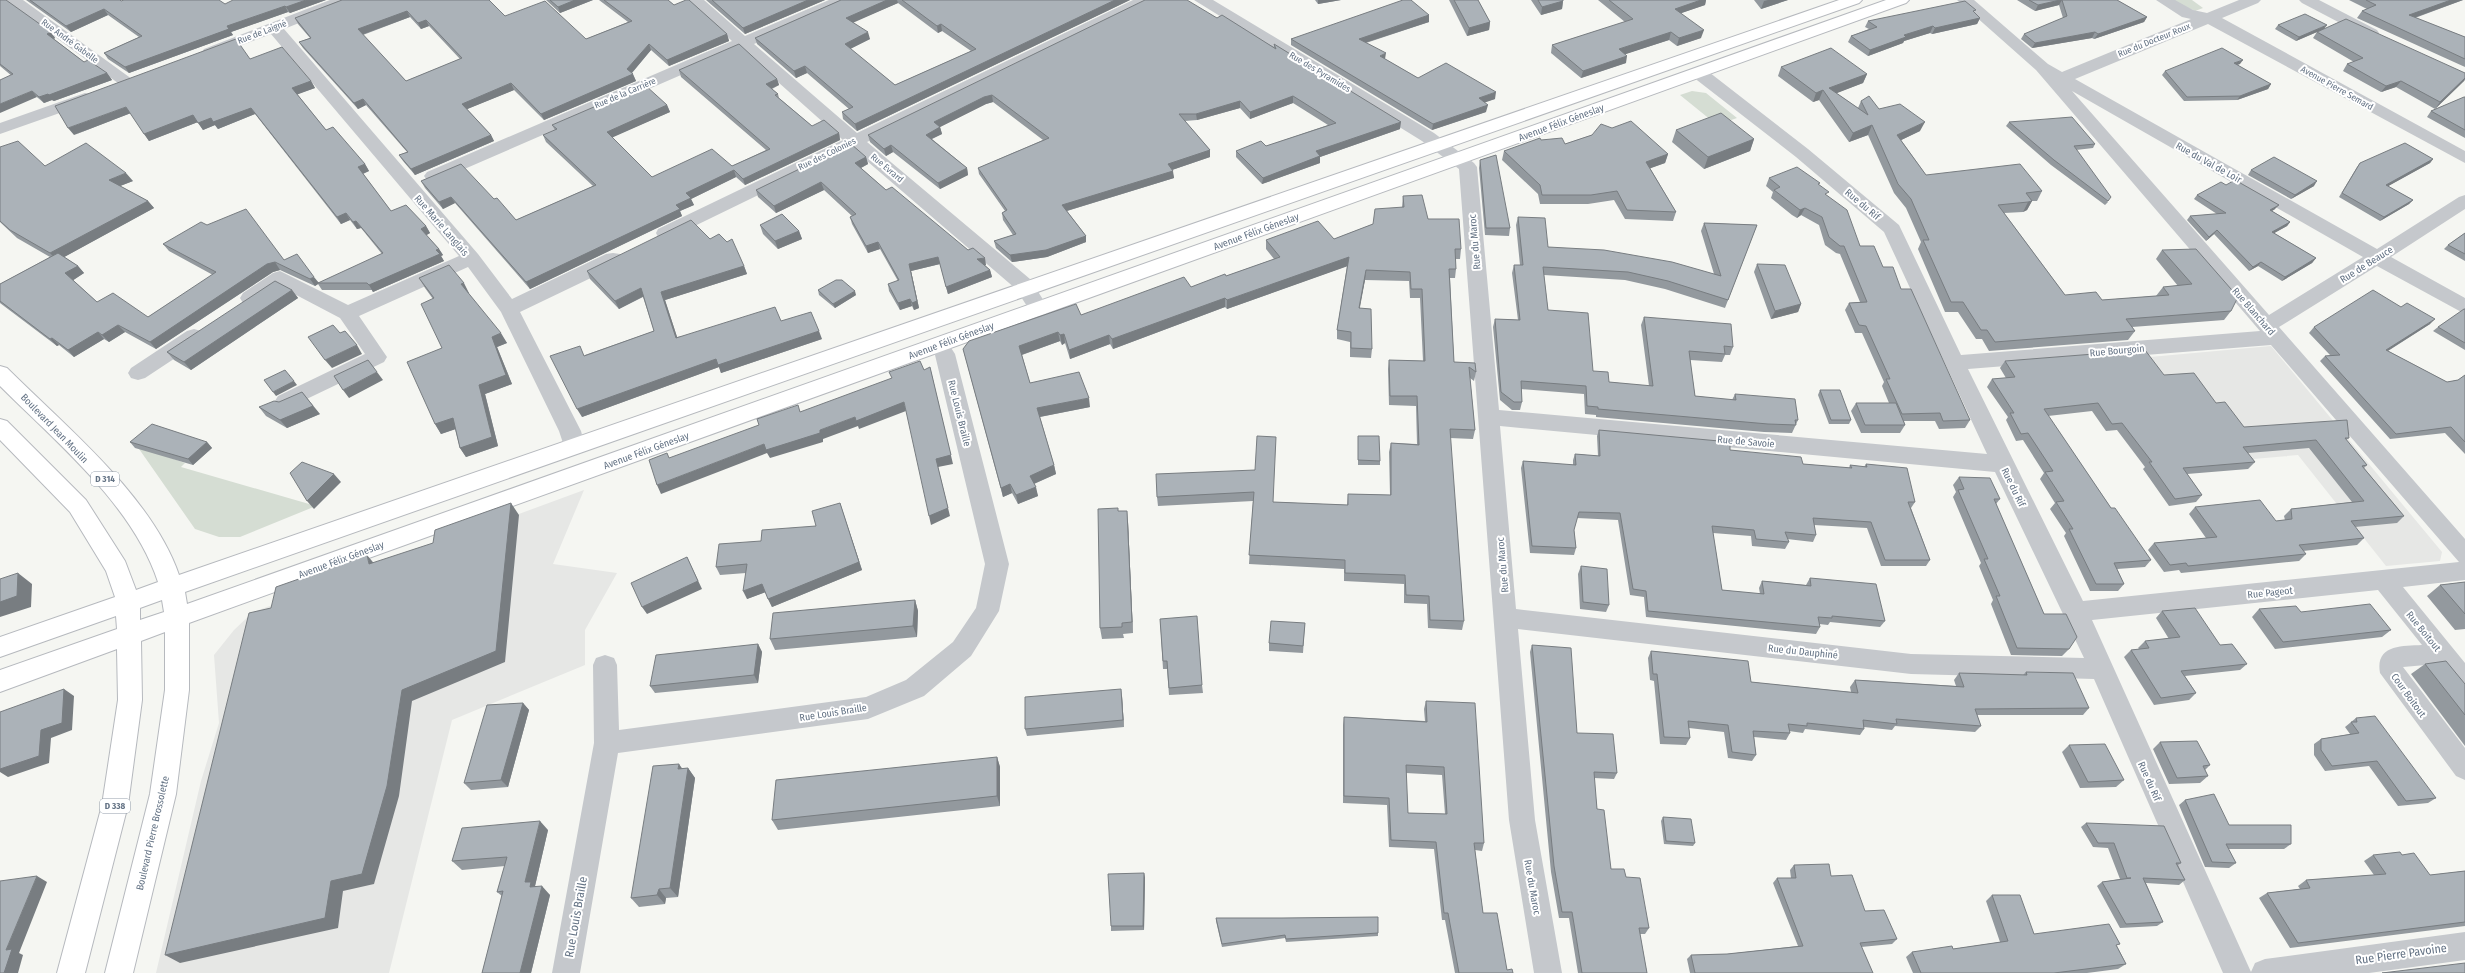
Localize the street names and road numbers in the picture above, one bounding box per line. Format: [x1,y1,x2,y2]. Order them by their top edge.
street label: Rue André Gabelle [40,17,101,65]
street label: Rue de Laigné [236,18,288,46]
street label: Rue du Docteur Roux [2116,21,2192,59]
street label: Rue des Pyramides [1288,50,1353,94]
street label: Avenue Pierre Semard [2299,64,2375,112]
street label: Rue de la Carrière [593,75,658,110]
street label: Avenue Félix Géneslay [1517,102,1606,144]
street label: Rue des Colonies [797,136,858,172]
street label: Rue du Val de Loir [2173,140,2244,186]
street label: Rue Evrard [869,152,905,185]
street label: Rue du Rif [1842,187,1883,223]
street label: Rue Marie Langlais [412,193,471,259]
street label: Avenue Félix Géneslay [1212,211,1301,253]
street label: Rue du Maroc [1467,213,1483,270]
street label: Rue de Beauce [2338,244,2395,286]
street label: Rue Blanchard [2229,285,2277,338]
street label: Avenue Félix Géneslay [907,320,996,362]
street label: Rue Bourgoin [2089,343,2145,359]
street label: Rue Louis Braille [945,379,973,448]
street label: Boulevard Jean Moulin [18,392,90,466]
street label: Avenue Félix Géneslay [602,430,691,472]
street label: Rue de Savoie [1717,434,1775,450]
street label: Rue du Rif [1999,466,2028,510]
road number: D 314 [91,472,119,486]
street label: Rue du Maroc [1495,536,1511,593]
street label: Avenue Félix Géneslay [297,539,386,581]
street label: Rue Pageot [2247,585,2294,601]
street label: Rue Boitout [2403,609,2443,655]
street label: Rue du Dauphiné [1767,642,1838,662]
street label: Cour Boitout [2388,671,2429,720]
street label: Rue Louis Braille [799,702,868,724]
street label: Rue du Rif [2135,760,2163,804]
street label: Boulevard Pierre Brossolette [134,775,172,891]
road number: D 338 [100,799,130,813]
street label: Rue du Maroc [1521,859,1543,916]
street label: Rue Louis Braille [562,876,590,958]
street label: Rue Pierre Pavoine [2355,941,2447,967]

